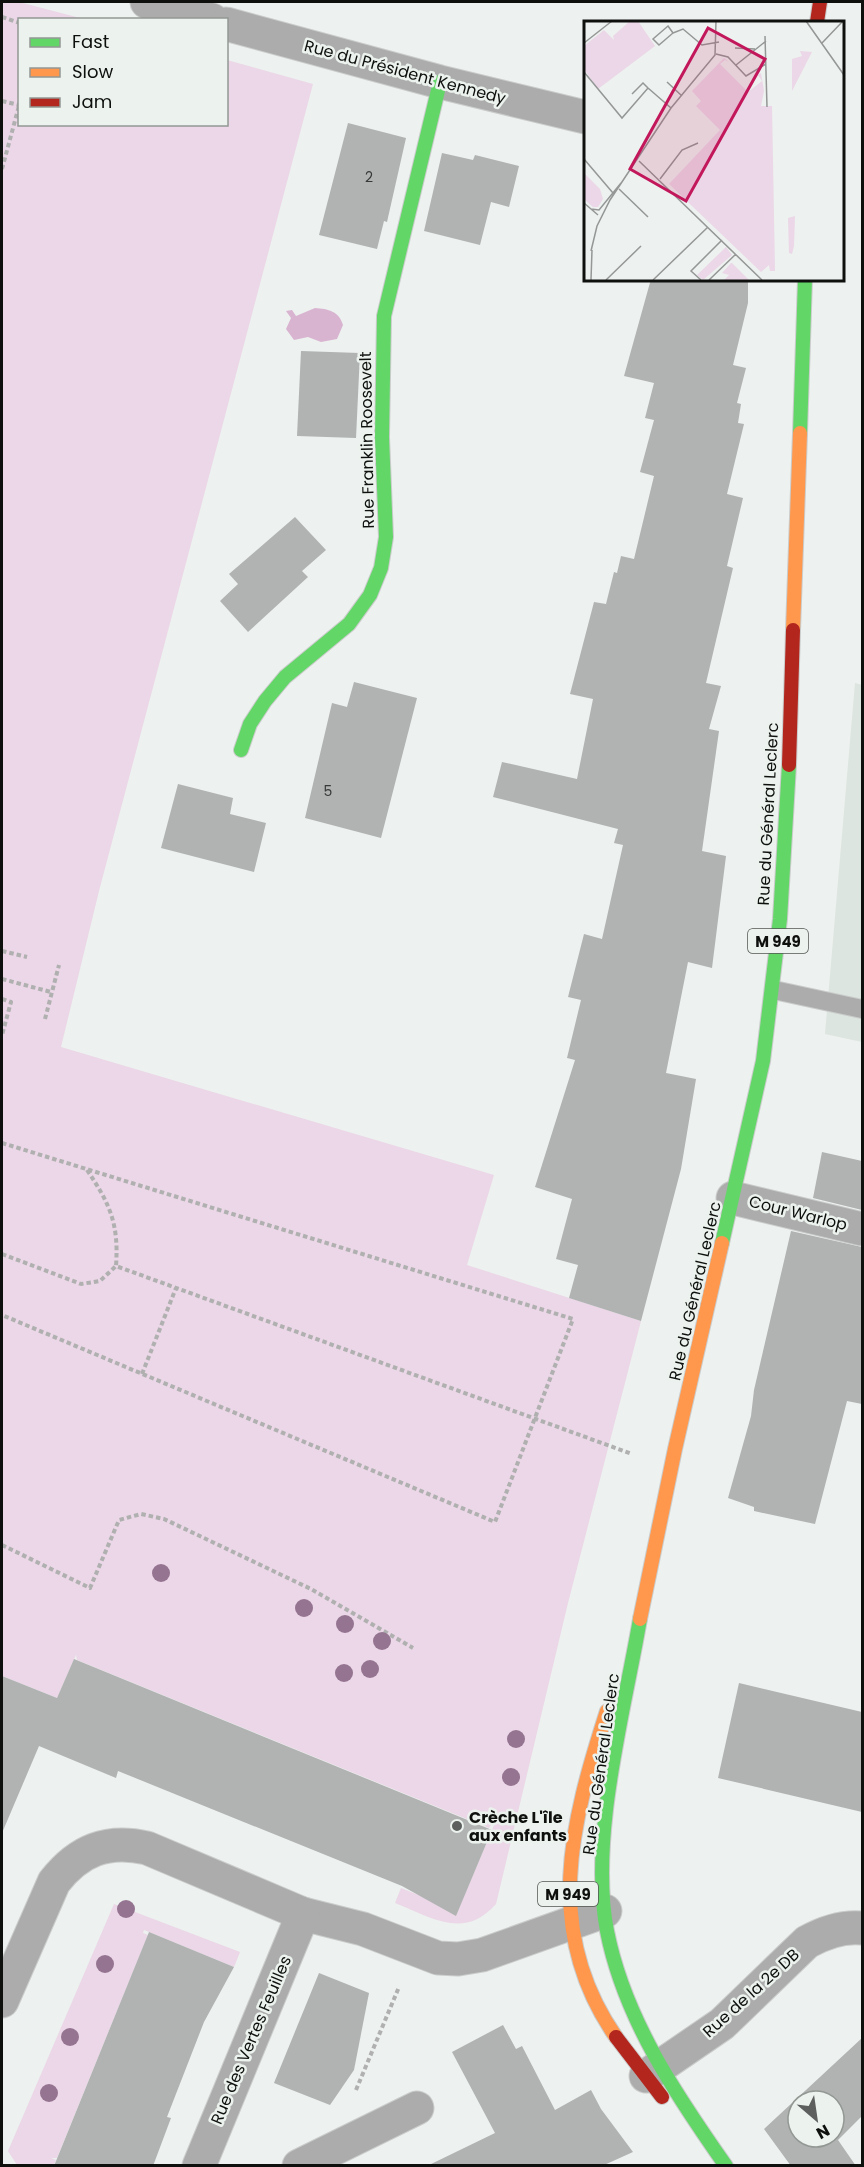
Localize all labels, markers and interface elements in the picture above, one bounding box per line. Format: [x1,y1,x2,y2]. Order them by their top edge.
legend [18,18,228,126]
inset map [584,21,843,280]
text: Fast [72,29,109,54]
street label: Rue du Président Kennedy [302,34,508,110]
text: Slow [72,59,114,84]
text: Jam [72,89,112,114]
house number: 2 [365,167,373,187]
street label: Rue Franklin Roosevelt [354,351,380,529]
street label: Rue du Général Leclerc [752,722,784,906]
house number: 5 [324,781,332,801]
road number: M 949 [748,929,808,953]
street label: Cour Warlop [746,1190,850,1236]
street label: Rue du Général Leclerc [663,1199,727,1383]
street label: Rue du Général Leclerc [577,1671,625,1856]
place label: Crèche L'île aux enfants [469,1806,567,1847]
marker: Crèche L'île aux enfants [450,1819,464,1833]
road number: M 949 [538,1882,598,1906]
street label: Rue de la 2e DB [698,1943,804,2043]
street label: Rue des Vertes Feuilles [205,1952,297,2128]
north arrow [786,2089,846,2149]
text: N [812,2119,834,2145]

